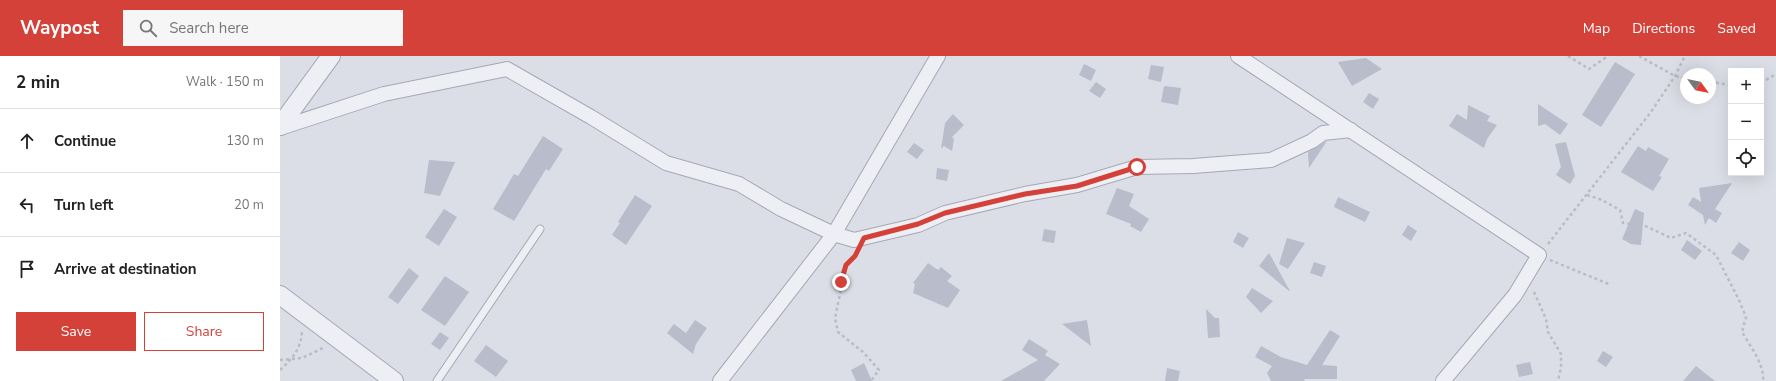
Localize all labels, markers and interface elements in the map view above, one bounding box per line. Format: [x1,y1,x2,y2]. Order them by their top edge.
search box [123,10,403,46]
text: Waypost [20,15,99,41]
icon: search [137,17,159,39]
text: Search here [169,18,249,38]
text: Map [1583,19,1610,38]
text: Directions [1632,19,1695,38]
text: Saved [1717,19,1756,38]
north arrow [1680,68,1716,104]
map controls [1728,68,1764,176]
button: + [1728,68,1764,104]
text: 2 min [16,71,60,94]
text: Walk · 150 m [186,73,264,91]
button: − [1728,104,1764,140]
icon: ahead [16,130,38,152]
text: Continue [54,131,116,151]
text: 130 m [226,132,264,150]
button: locate [1728,140,1764,176]
route start [1128,158,1146,176]
icon: left [16,194,38,216]
text: Turn left [54,195,113,215]
text: 20 m [234,196,264,214]
icon: arrive [16,258,38,280]
text: Arrive at destination [54,259,197,279]
route end [832,273,850,291]
button: Save [16,312,136,351]
button: Share [144,312,264,351]

